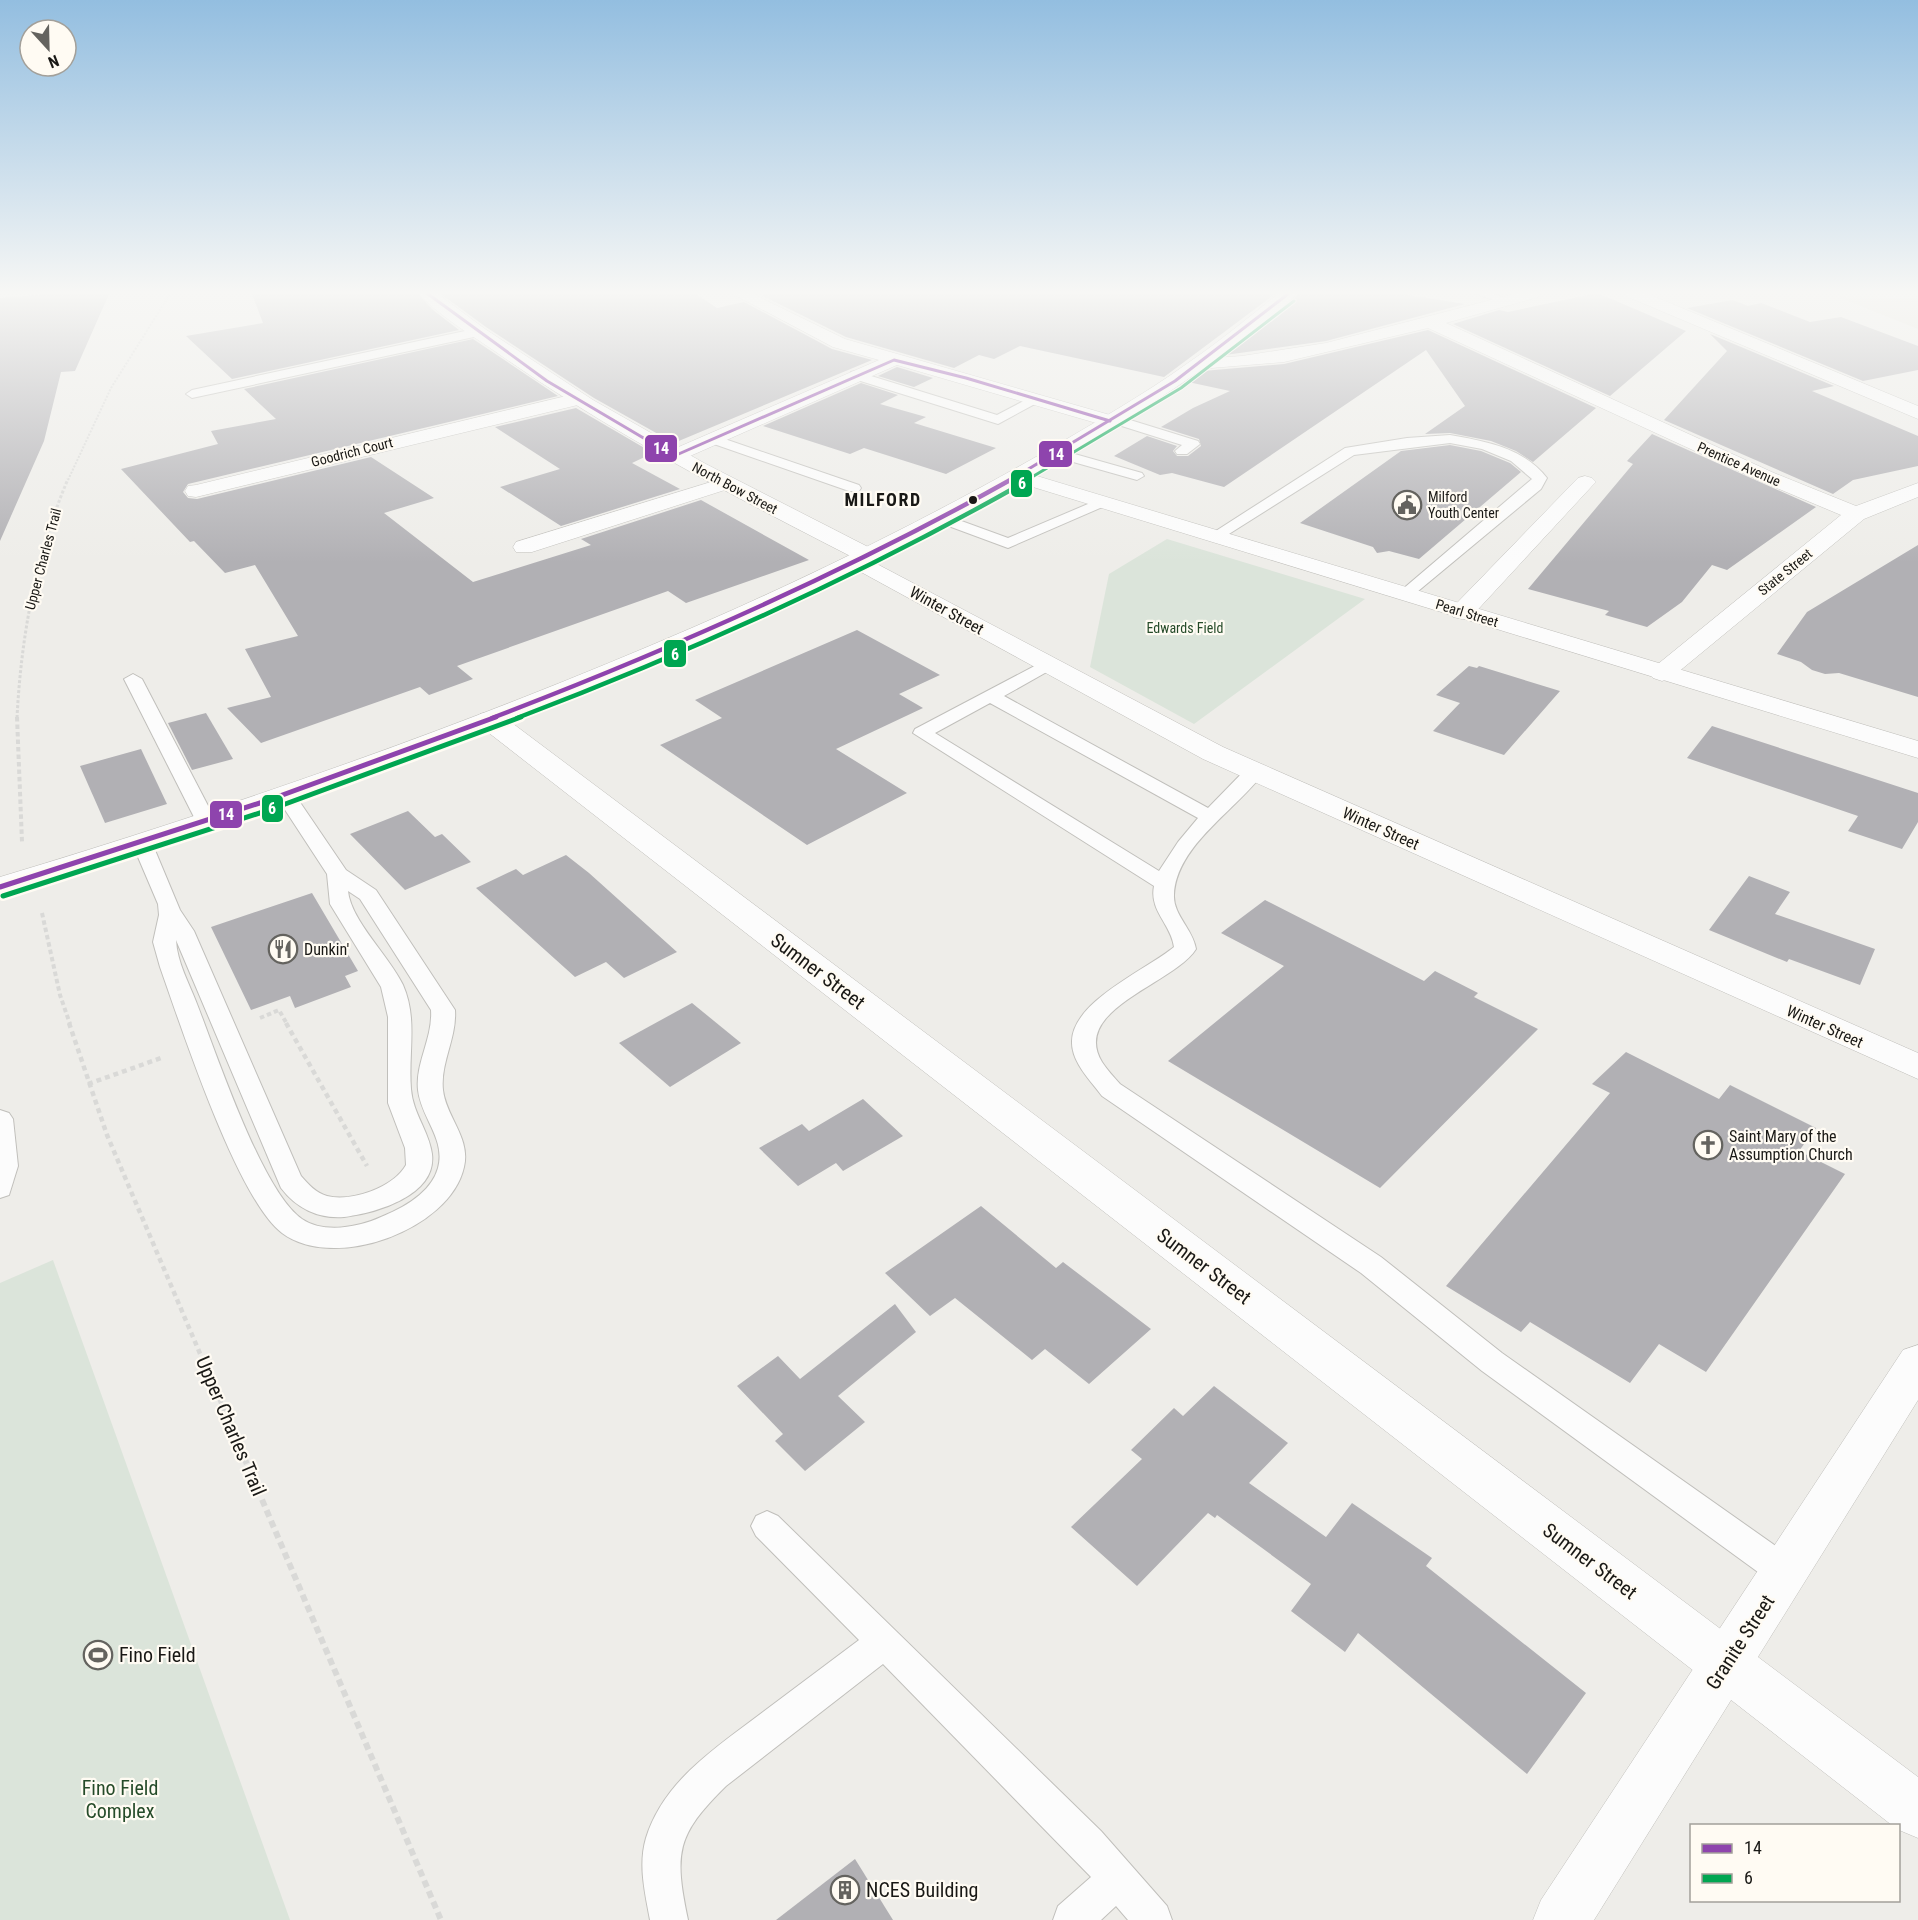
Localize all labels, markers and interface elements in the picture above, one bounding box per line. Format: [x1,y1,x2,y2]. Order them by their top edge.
north arrow [18,18,78,78]
text: N [45,51,62,72]
street label: Goodrich Court [309,434,395,470]
line badge: 14 [644,434,678,463]
text: 14 [653,439,669,458]
street label: Prentice Avenue [1695,439,1783,490]
line badge: 14 [1038,440,1073,468]
text: 14 [1048,445,1064,464]
street label: North Bow Street [690,459,780,517]
line badge: 6 [1010,469,1033,498]
text: 6 [1018,474,1026,493]
district label: MILFORD [844,489,922,510]
public building icon: Milford Youth Center [1391,489,1423,521]
place label: Milford Youth Center [1428,489,1499,521]
unlabelled marker [967,494,979,506]
street label: Upper Charles Trail [22,507,64,611]
street label: State Street [1755,545,1815,599]
street label: Winter Street [906,582,987,639]
street label: Pearl Street [1434,596,1500,630]
park label: Edwards Field [1147,620,1223,636]
line badge: 6 [663,639,687,668]
text: 6 [671,645,679,664]
line badge: 6 [261,794,284,823]
text: 6 [268,799,276,818]
line badge: 14 [209,800,243,829]
street label: Winter Street [1340,803,1422,854]
text: 14 [218,805,234,824]
street label: Sumner Street [766,928,870,1014]
restaurant icon: Dunkin' [267,933,299,965]
place label: Dunkin' [304,940,349,959]
street label: Winter Street [1784,1001,1866,1052]
place label: Saint Mary of the Assumption Church [1729,1127,1853,1164]
church icon: Saint Mary of the Assumption Church [1692,1129,1724,1161]
street label: Sumner Street [1152,1223,1256,1309]
street label: Upper Charles Trail [191,1353,271,1499]
street label: Sumner Street [1538,1518,1642,1604]
street label: Granite Street [1700,1590,1780,1694]
sports icon: Fino Field [82,1639,114,1671]
place label: Fino Field [119,1643,196,1667]
park label: Fino Field Complex [82,1776,158,1823]
legend [1690,1824,1900,1902]
text: 14 [1744,1837,1762,1858]
text: 6 [1744,1867,1753,1888]
building icon: NCES Building [829,1874,861,1906]
place label: NCES Building [866,1878,978,1902]

